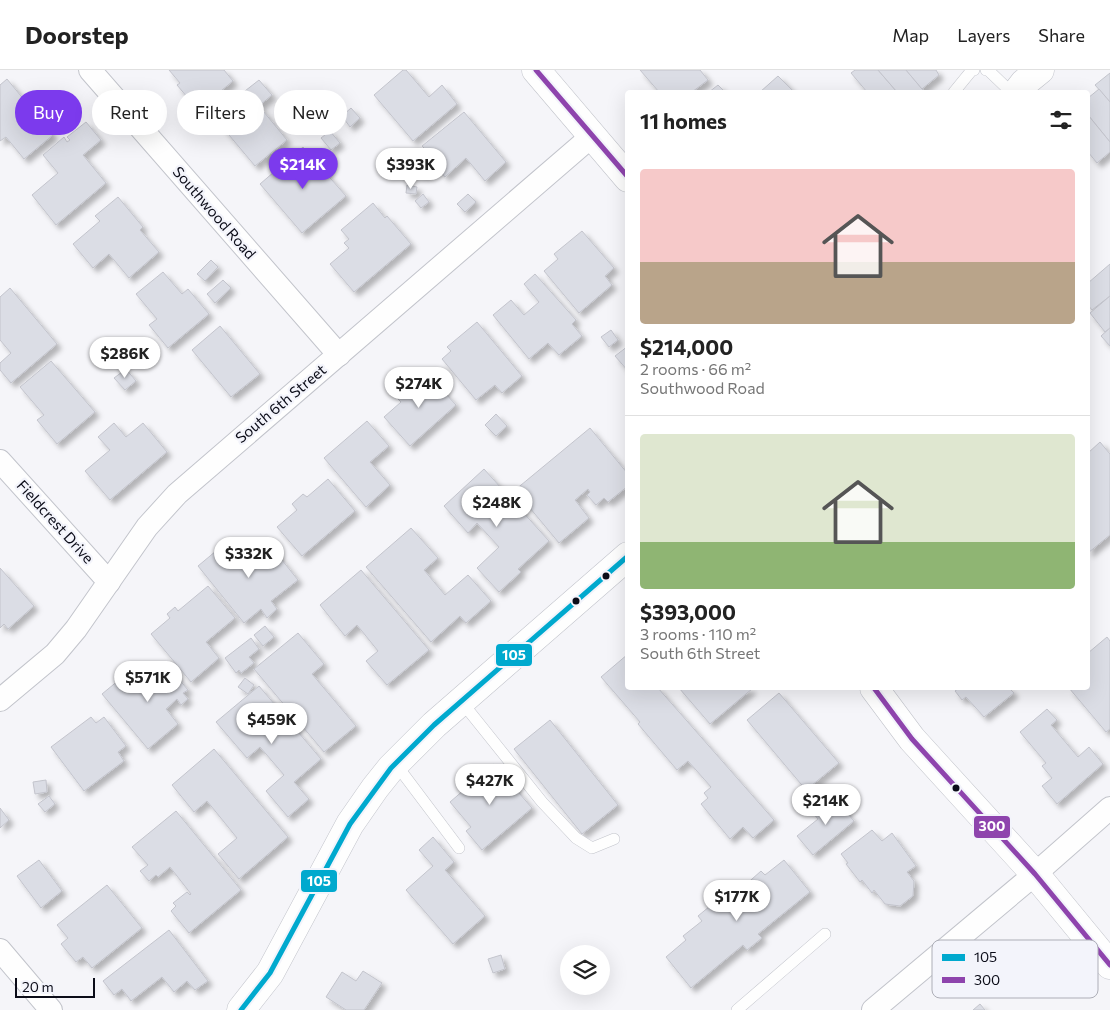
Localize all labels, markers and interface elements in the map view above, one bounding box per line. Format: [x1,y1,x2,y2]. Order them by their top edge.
text: Doorstep [25,20,129,49]
text: Map [892,24,929,46]
text: Layers [957,24,1010,46]
text: Share [1038,24,1085,46]
chip: Buy [15,90,82,135]
chip: Rent [92,90,167,135]
chip: Filters [177,90,264,135]
chip: New [274,90,347,135]
icon: filters [1047,106,1075,134]
text: 11 homes [640,108,727,133]
pin: $214K [268,148,338,190]
pin: $393K [376,148,446,190]
text: $214K [280,154,326,173]
text: $393K [387,154,435,173]
street label: Southwood Road [170,162,260,262]
icon: home [813,201,903,291]
text: $214,000 [640,334,733,359]
pin: $286K [90,336,160,379]
text: $286K [100,343,150,362]
text: 2 rooms · 66 m² [640,359,751,378]
street label: South 6th Street [231,360,329,446]
pin: $274K [384,366,454,409]
text: $274K [395,373,443,392]
text: Southwood Road [640,378,765,397]
icon: home [813,467,903,557]
street label: Fieldcrest Drive [14,476,98,567]
pin: $248K [462,486,532,528]
text: $248K [473,492,521,511]
pin: $332K [214,536,284,579]
text: $332K [225,543,273,562]
unlabelled marker [601,571,611,581]
unlabelled marker [571,596,581,606]
text: $393,000 [640,599,736,624]
text: 3 rooms · 110 m² [640,624,756,643]
line badge: 105 [495,643,533,667]
text: South 6th Street [640,643,760,662]
text: 105 [502,646,526,663]
pin: $571K [113,660,183,703]
text: $571K [125,667,171,686]
pin: $459K [237,702,307,745]
text: $459K [247,709,297,728]
pin: $427K [455,764,525,806]
text: $427K [466,770,514,789]
unlabelled marker [951,783,961,793]
pin: $214K [791,784,861,826]
text: $214K [803,790,849,809]
line badge: 300 [973,815,1011,839]
text: 300 [979,817,1005,834]
line badge: 105 [300,869,338,893]
text: 105 [307,872,331,889]
pin: $177K [702,880,772,922]
text: $177K [714,886,760,905]
legend [932,940,1098,998]
map controls [560,945,610,995]
button: layers [560,945,610,995]
text: 105 [974,948,997,965]
text: 300 [974,971,1000,988]
scale bar [15,975,95,998]
text: 20 m [22,978,54,995]

